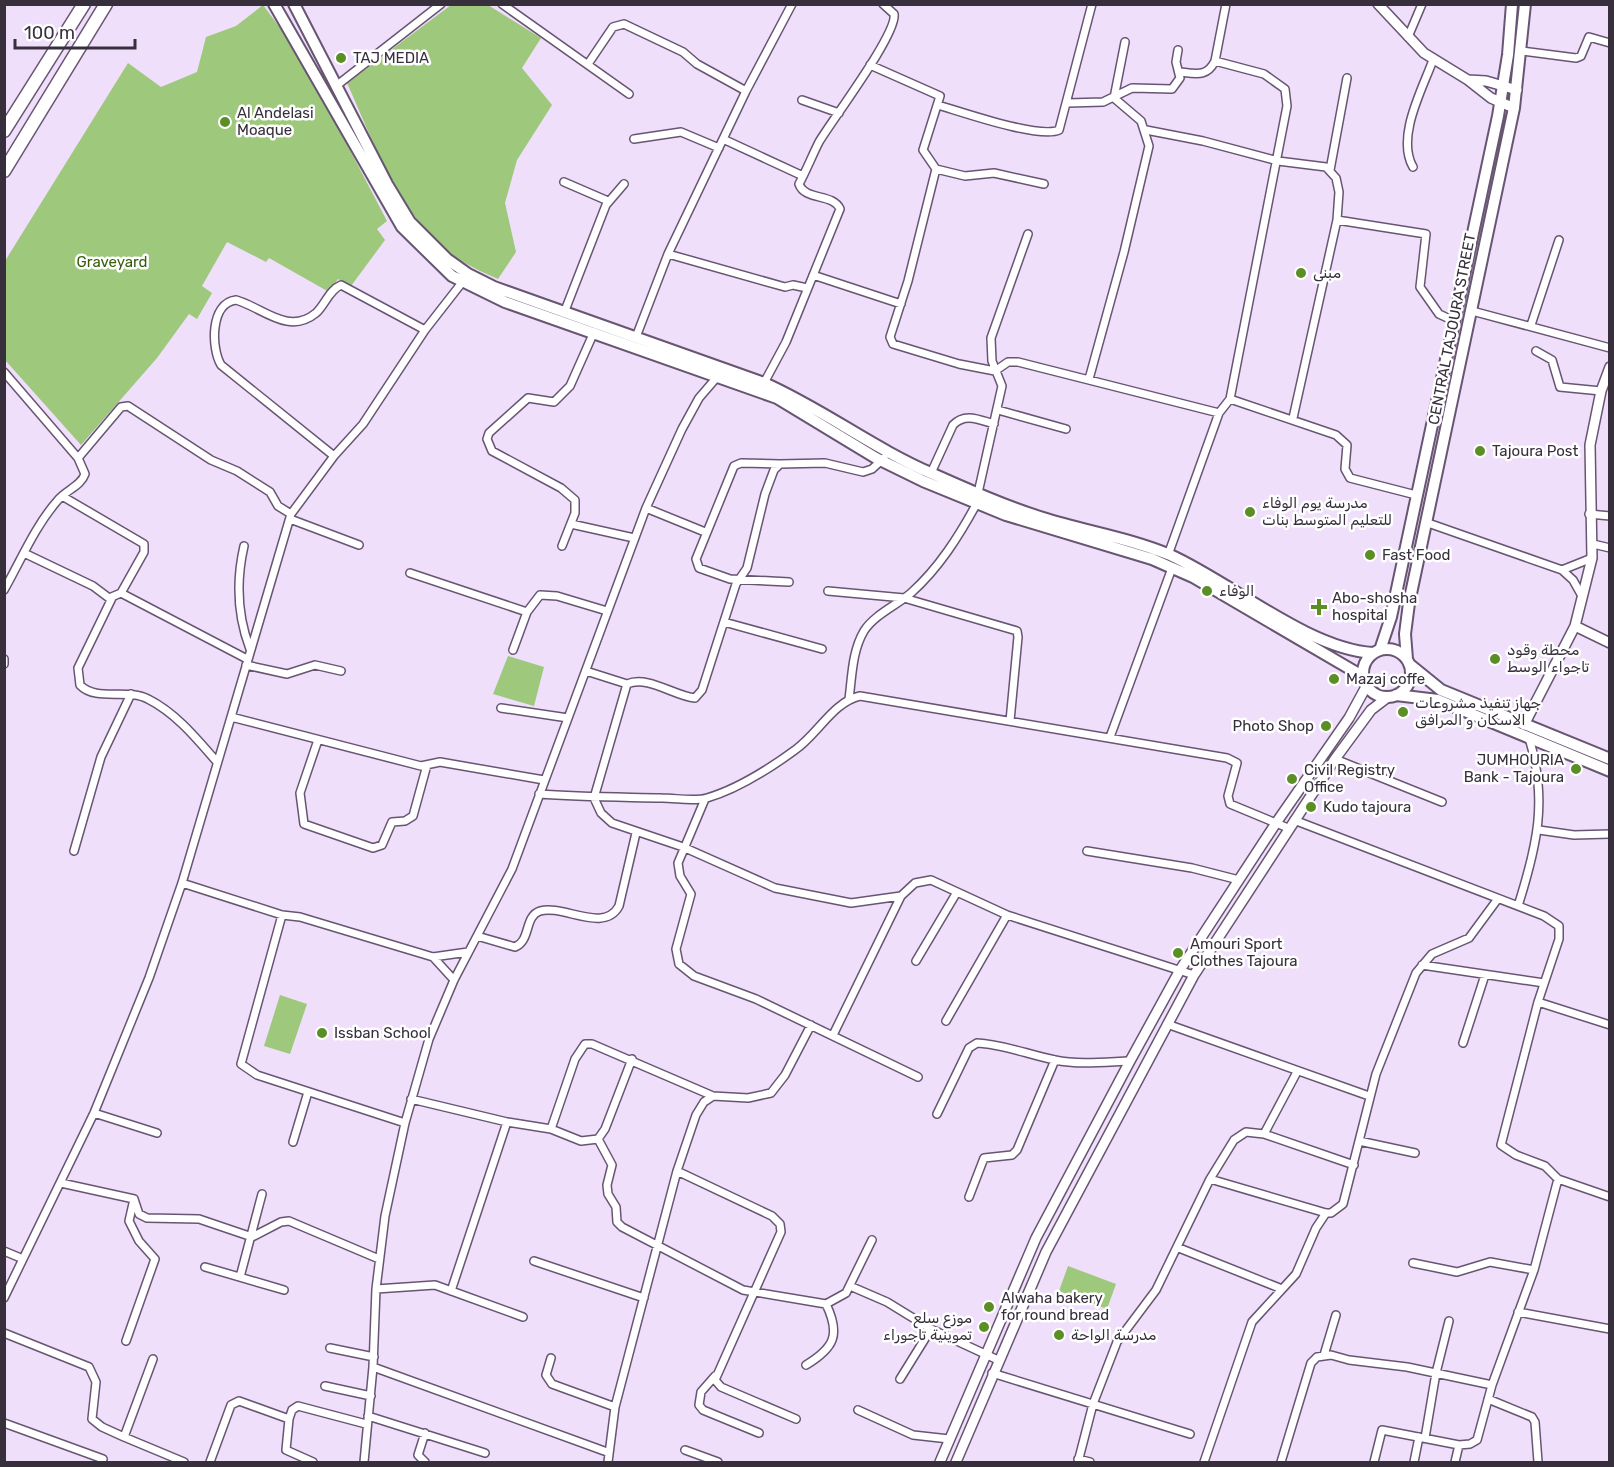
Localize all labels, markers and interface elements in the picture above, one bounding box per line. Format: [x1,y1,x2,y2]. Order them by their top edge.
scale bar [15,12,135,50]
text: 100 m [24,22,75,44]
place label: TAJ MEDIA [353,49,429,67]
marker: TAJ MEDIA [334,51,348,65]
place label: Al Andelasi Moaque [237,104,314,139]
marker: Al Andelasi Moaque [218,115,232,129]
street label: CENTRAL TAJOURA STREET [1425,231,1479,426]
park label: Graveyard [77,253,147,271]
place label: مبنى [1313,264,1341,282]
marker: مبنى [1294,266,1308,280]
place label: Tajoura Post [1492,442,1578,460]
marker: Tajoura Post [1473,444,1487,458]
place label: مدرسة يوم الوفاء للتعليم المتوسط بنات [1262,494,1392,530]
marker: مدرسة يوم الوفاء للتعليم المتوسط بنات [1243,505,1257,519]
place label: Fast Food [1382,546,1451,564]
marker: Fast Food [1363,548,1377,562]
place label: الوفاء [1219,582,1254,600]
marker: الوفاء [1200,584,1214,598]
place label: Abo-shosha hospital [1332,589,1417,624]
marker: Abo-shosha hospital [1310,598,1328,616]
place label: محطة وقود تاجواء الوسط [1507,641,1589,676]
marker: محطة وقود تاجواء الوسط [1488,652,1502,666]
place label: Mazaj coffe [1346,670,1425,688]
marker: Mazaj coffe [1327,672,1341,686]
place label: جهاز تنفيذ مشروعات الاسكان و المرافق [1415,694,1541,730]
marker: جهاز تنفيذ مشروعات الاسكان و المرافق [1396,705,1410,719]
place label: Photo Shop [1233,717,1314,735]
marker: Photo Shop [1319,719,1333,733]
place label: JUMHOURIA Bank - Tajoura [1464,751,1564,786]
place label: Civil Registry Office [1304,761,1395,796]
marker: JUMHOURIA Bank - Tajoura [1569,762,1583,776]
marker: Civil Registry Office [1285,772,1299,786]
place label: Kudo tajoura [1323,798,1411,816]
marker: Kudo tajoura [1304,800,1318,814]
place label: Amouri Sport Clothes Tajoura [1190,935,1298,970]
marker: Amouri Sport Clothes Tajoura [1171,946,1185,960]
place label: Issban School [334,1024,431,1042]
marker: Issban School [315,1026,329,1040]
place label: Alwaha bakery for round bread [1001,1289,1109,1324]
marker: Alwaha bakery for round bread [982,1300,996,1314]
place label: موزع سلع تموينية تاجوراء [883,1309,972,1344]
marker: موزع سلع تموينية تاجوراء [977,1320,991,1334]
place label: مدرسة الواحة [1071,1326,1156,1344]
marker: مدرسة الواحة [1052,1328,1066,1342]

